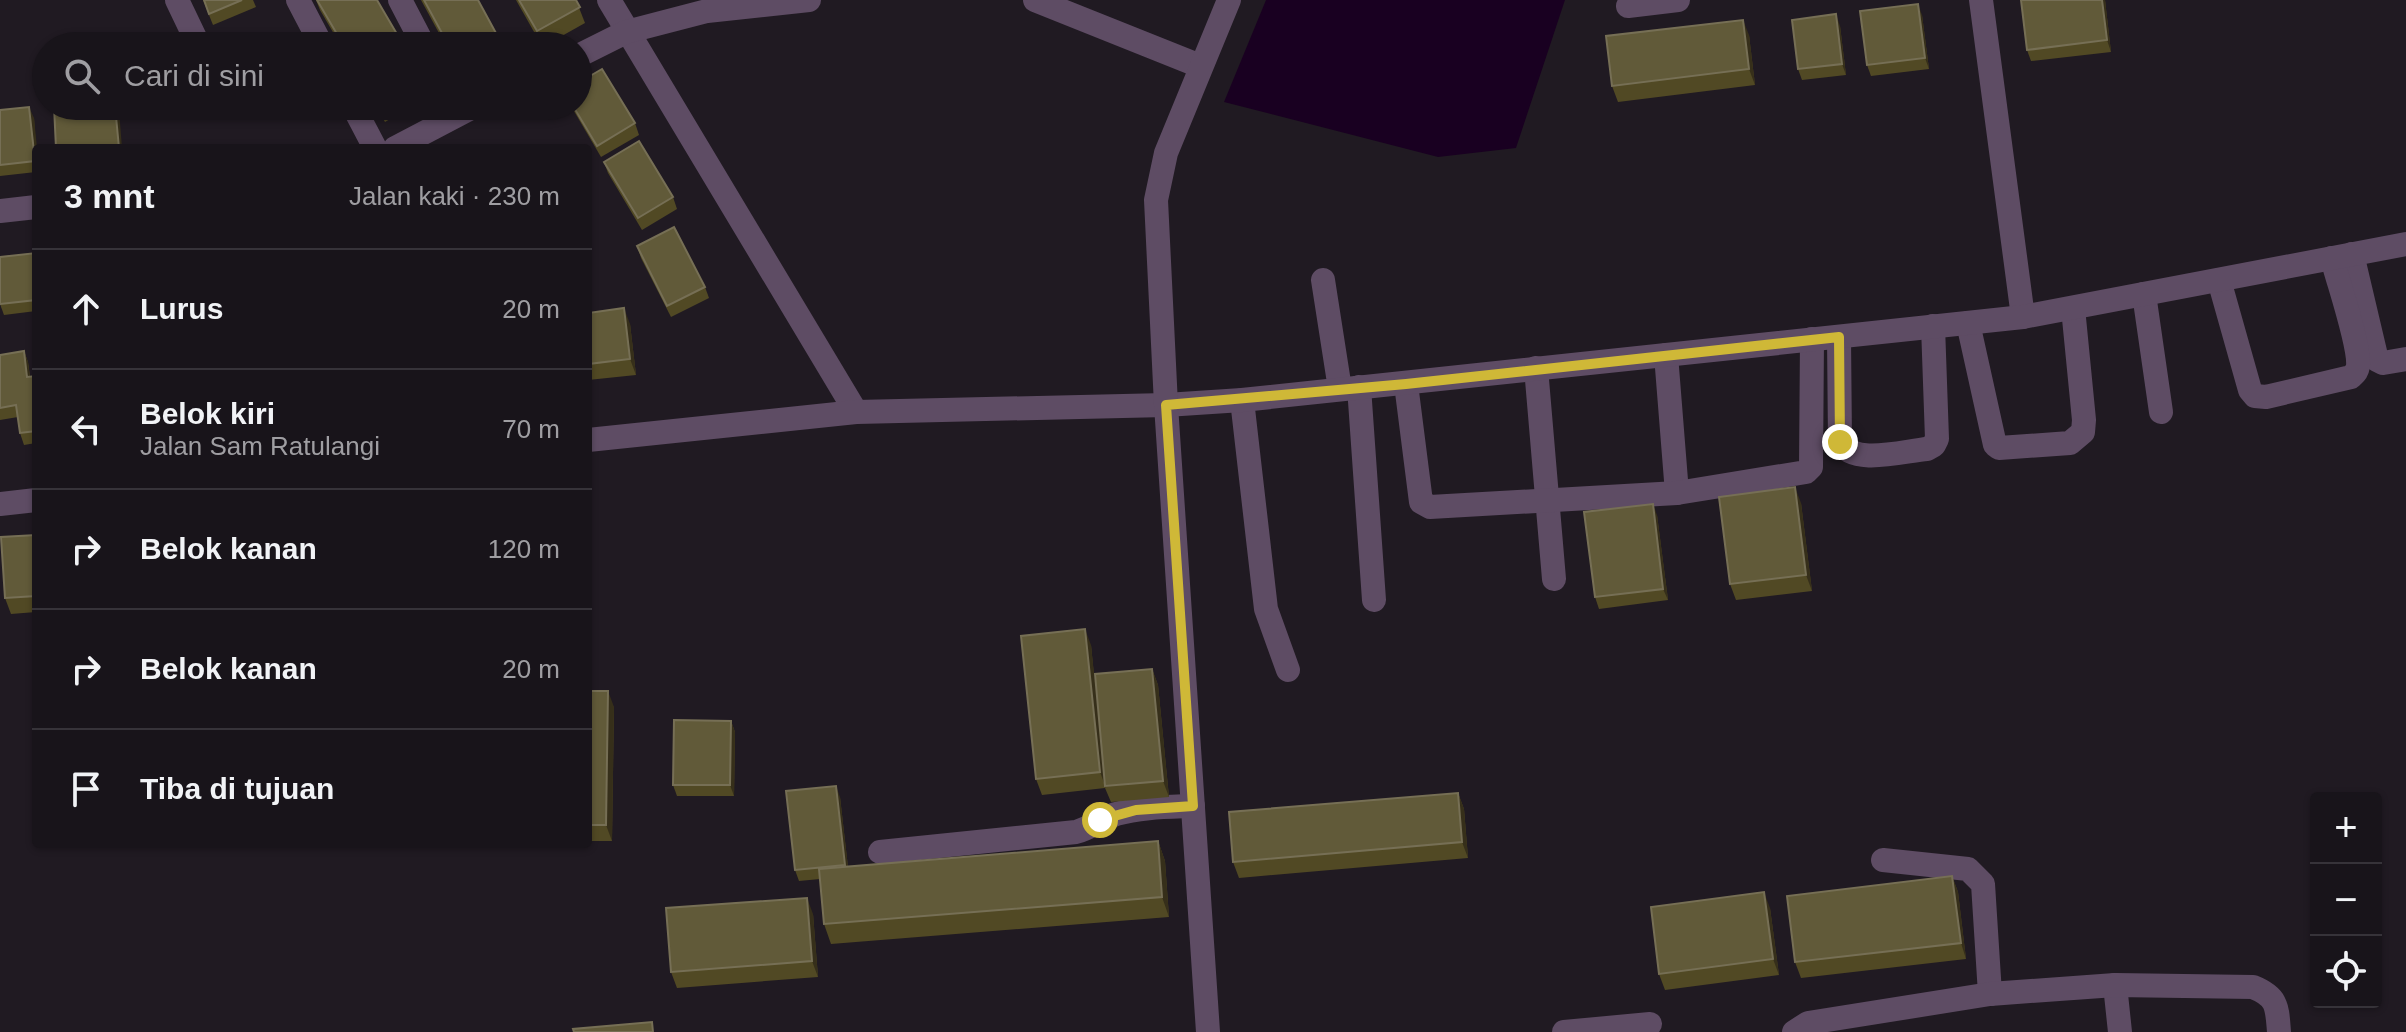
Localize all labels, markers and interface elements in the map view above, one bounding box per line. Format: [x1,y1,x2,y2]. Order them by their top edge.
search box [32,32,592,120]
icon: search [60,54,104,98]
text: Cari di sini [124,59,264,92]
text: 3 mnt [64,177,155,215]
text: Jalan kaki · 230 m [349,181,560,211]
icon: ahead [64,287,108,331]
text: Lurus [140,292,223,325]
text: 20 m [502,294,560,324]
text: Belok kiri [140,397,275,430]
icon: left [64,407,108,451]
text: 70 m [502,414,560,444]
route end [1822,424,1858,460]
text: Jalan Sam Ratulangi [140,431,380,461]
icon: right [64,527,108,571]
text: Belok kanan [140,532,317,565]
text: 120 m [488,534,560,564]
icon: right [64,647,108,691]
text: Belok kanan [140,652,317,685]
text: 20 m [502,654,560,684]
icon: arrive [64,767,108,811]
text: Tiba di tujuan [140,772,334,805]
map controls [2310,792,2382,1008]
button: + [2310,792,2382,864]
route start [1082,802,1118,838]
button: − [2310,864,2382,936]
button: locate [2310,936,2382,1008]

